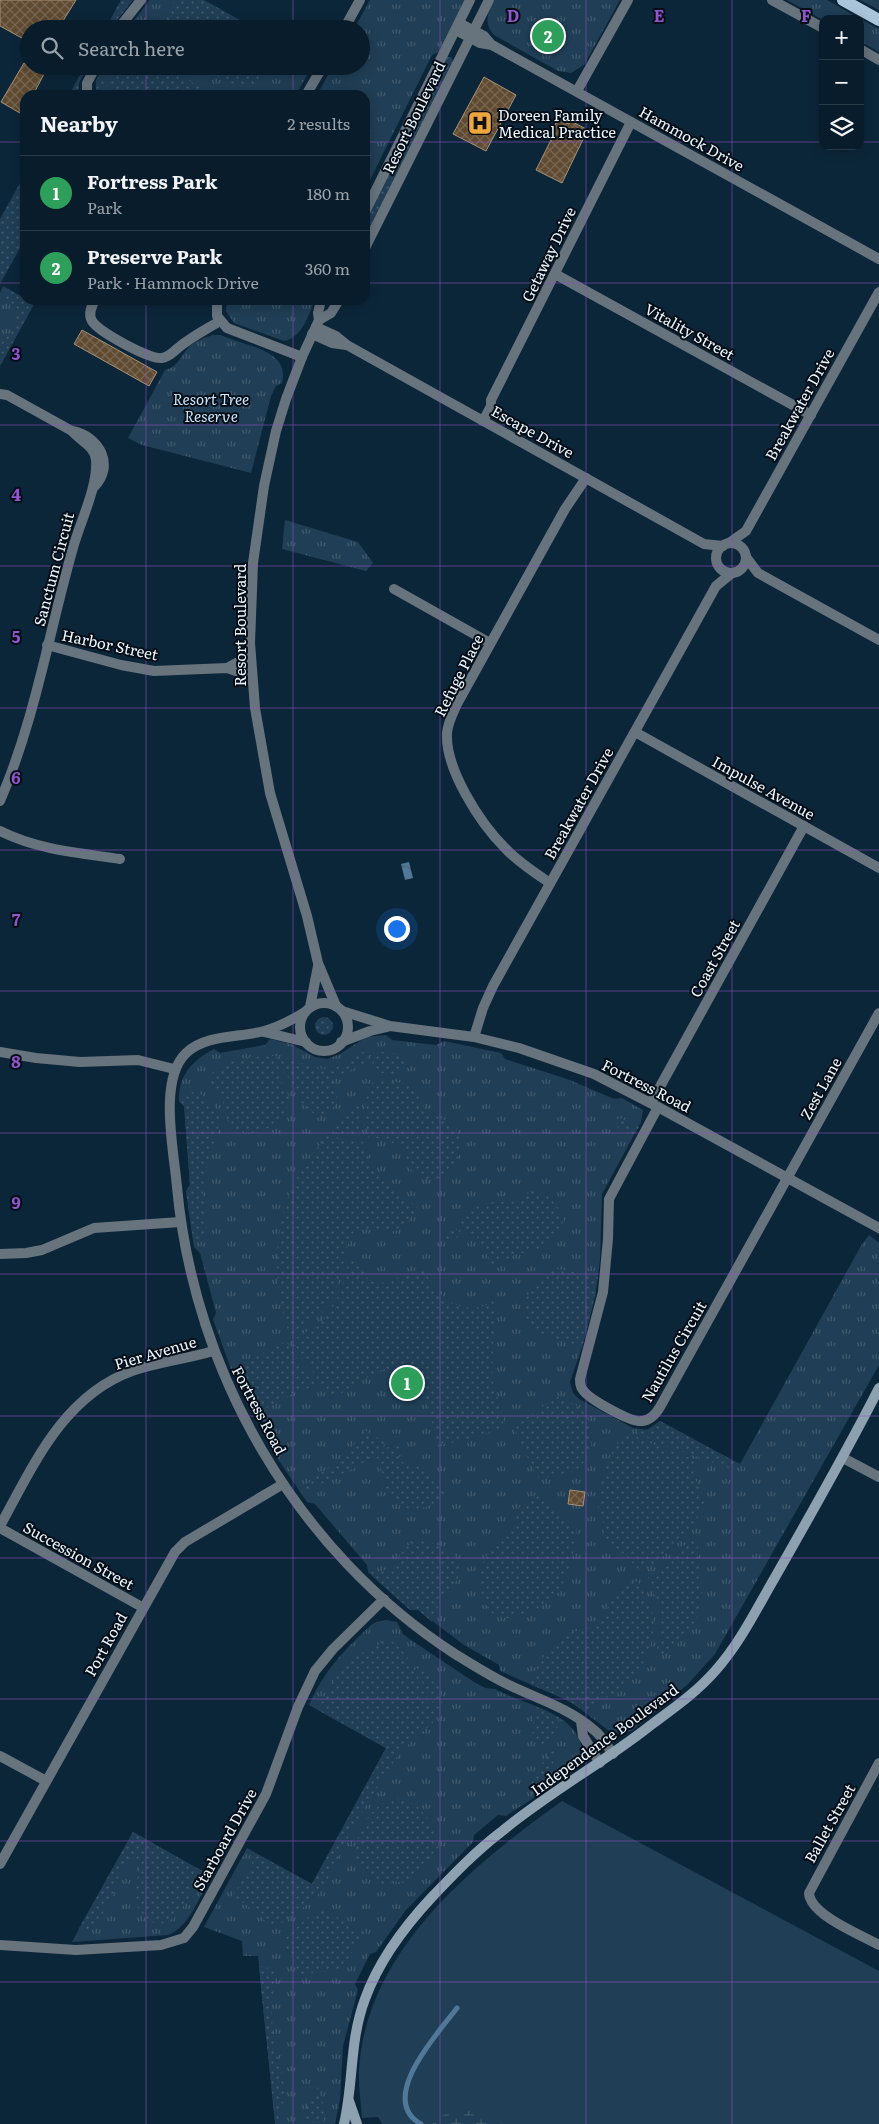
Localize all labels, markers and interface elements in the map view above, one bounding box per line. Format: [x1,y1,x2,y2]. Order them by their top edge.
text: D [507,3,519,27]
text: E [654,3,665,27]
text: F [801,3,811,27]
map controls [819,15,864,150]
button: + [819,15,864,60]
pin: 2 [532,17,564,55]
search box [20,20,370,75]
icon: search [38,34,66,62]
text: Search here [78,34,185,62]
street label: Resort Boulevard [376,57,450,177]
button: − [819,60,864,105]
street label: Hammock Drive [635,100,749,177]
place label: Doreen Family Medical Practice [498,103,616,143]
button: layers [819,105,864,150]
text: Nearby [40,107,118,138]
hospital icon: Doreen Family Medical Practice [467,110,493,136]
text: 2 results [287,111,350,135]
text: Fortress Park [87,167,218,195]
text: 1 [53,181,59,205]
text: 180 m [307,181,350,205]
text: Park [87,195,122,219]
street label: Getaway Drive [515,202,581,305]
text: Preserve Park [87,242,222,270]
text: 2 [52,256,60,280]
text: 360 m [305,256,350,280]
text: Park · Hammock Drive [87,270,259,294]
street label: Vitality Street [641,297,739,365]
text: 3 [12,341,21,365]
street label: Breakwater Drive [759,344,839,464]
park label: Resort Tree Reserve [173,387,249,427]
street label: Escape Drive [488,399,579,463]
text: 4 [11,482,21,506]
street label: Sanctum Circuit [27,509,79,629]
street label: Resort Boulevard [228,564,251,686]
street label: Harbor Street [60,623,160,665]
text: 5 [12,624,21,648]
street label: Refuge Place [427,630,489,720]
street label: Breakwater Drive [538,743,618,863]
street label: Impulse Avenue [708,749,820,825]
text: 6 [11,765,21,789]
text: 7 [12,907,21,931]
street label: Coast Street [683,915,745,1001]
your location [384,916,410,942]
text: 8 [11,1049,21,1073]
street label: Zest Lane [793,1052,847,1123]
street label: Fortress Road [598,1053,696,1117]
text: 9 [11,1190,21,1214]
street label: Nautilus Circuit [635,1296,711,1406]
street label: Pier Avenue [111,1329,199,1375]
street label: Fortress Road [227,1362,293,1458]
pin: 1 [391,1364,423,1402]
street label: Succession Street [19,1515,139,1595]
street label: Port Road [78,1608,132,1680]
street label: Independence Boulevard [525,1678,683,1800]
street label: Ballet Street [798,1779,860,1867]
street label: Starboard Drive [186,1783,262,1894]

